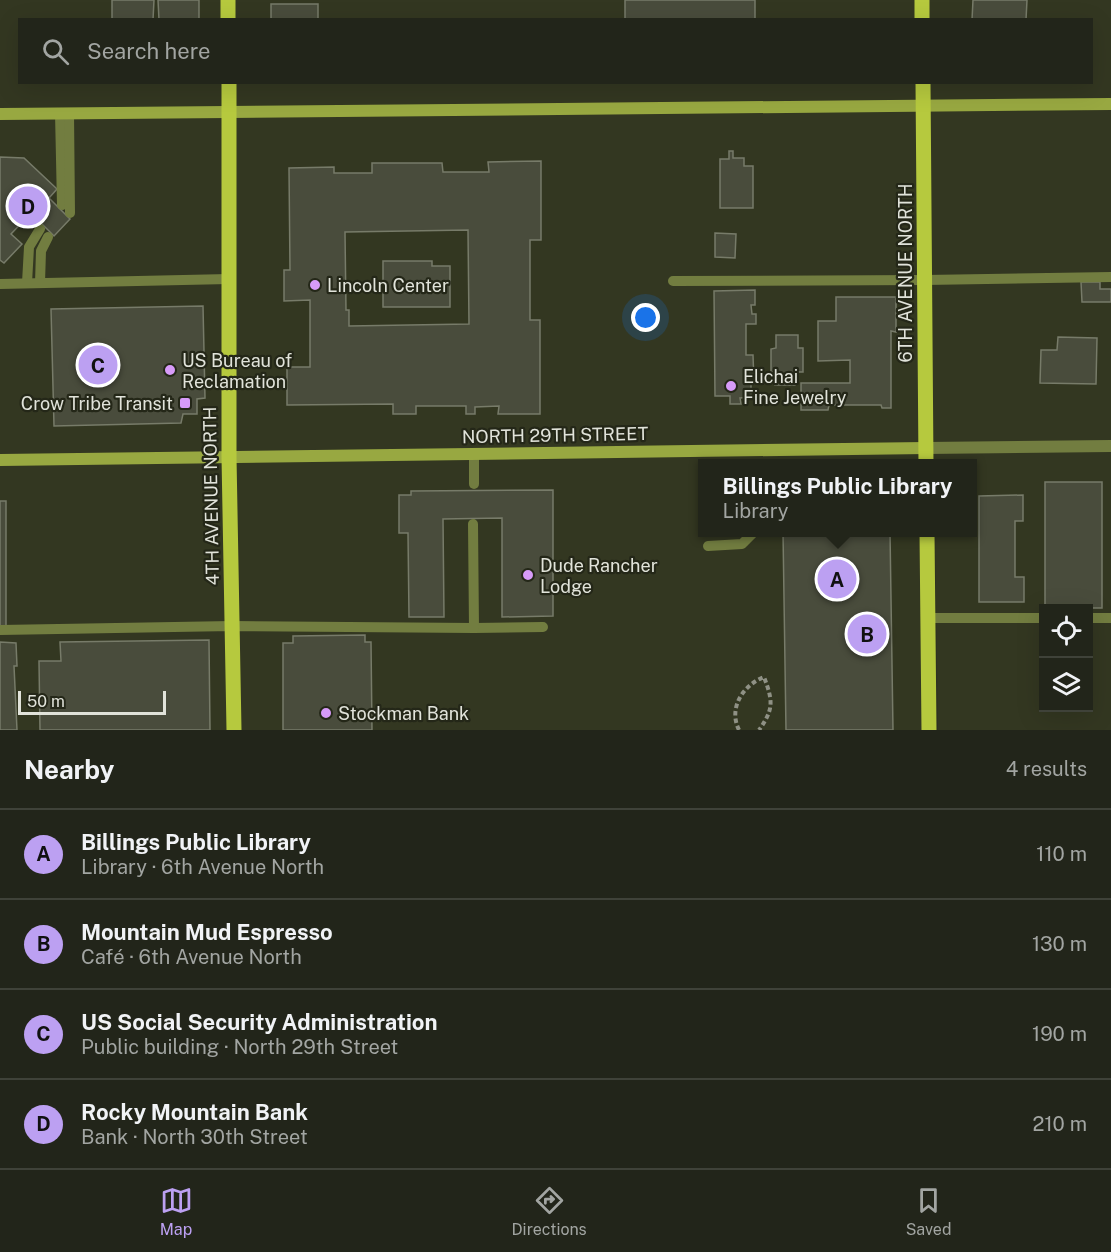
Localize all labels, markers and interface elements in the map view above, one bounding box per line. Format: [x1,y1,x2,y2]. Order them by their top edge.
search box [18,18,1093,84]
icon: search [39,35,72,68]
text: Search here [87,38,211,64]
street label: 6TH AVENUE NORTH [895,183,916,363]
pin: D [9,184,48,228]
place label: Lincoln Center [327,275,449,296]
marker: Lincoln Center [308,278,322,292]
your location [631,303,660,332]
pin: C [78,342,118,388]
place label: US Bureau of Reclamation [182,350,292,392]
marker: US Bureau of Reclamation [163,363,177,377]
place label: Elichai Fine Jewelry [743,366,847,408]
marker: Elichai Fine Jewelry [724,379,738,393]
place label: Crow Tribe Transit [21,393,173,414]
marker: Crow Tribe Transit [178,396,192,410]
street label: 4TH AVENUE NORTH [199,406,223,586]
street label: NORTH 29TH STREET [462,423,649,447]
popup [698,459,977,537]
text: Billings Public Library [723,473,952,499]
text: Library [723,499,788,523]
place label: Dude Rancher Lodge [540,555,658,597]
pin: A [818,556,856,602]
marker: Dude Rancher Lodge [521,568,535,582]
map controls [1039,604,1093,712]
button: locate [1039,604,1093,658]
pin: B [848,612,886,656]
button: layers [1039,658,1093,712]
scale bar [18,688,166,716]
text: 50 m [27,692,65,711]
place label: Stockman Bank [338,703,469,724]
marker: Stockman Bank [319,706,333,720]
text: Nearby [24,754,114,785]
text: 4 results [1006,757,1087,781]
text: Billings Public Library [81,829,311,855]
text: A [36,842,51,866]
text: 110 m [1036,842,1087,866]
text: Library · 6th Avenue North [81,855,324,879]
text: Mountain Mud Espresso [81,919,333,945]
text: B [37,932,50,956]
text: 130 m [1032,932,1087,956]
text: Café · 6th Avenue North [81,945,302,969]
text: US Social Security Administration [81,1009,438,1035]
text: C [36,1022,51,1046]
text: 190 m [1032,1022,1087,1046]
text: Public building · North 29th Street [81,1035,398,1059]
text: Rocky Mountain Bank [81,1099,308,1125]
text: D [36,1112,51,1136]
text: 210 m [1033,1112,1087,1136]
text: Bank · North 30th Street [81,1125,308,1149]
tab: Map [160,1184,193,1239]
tab: Directions [512,1184,587,1239]
tab: Saved [906,1184,951,1239]

